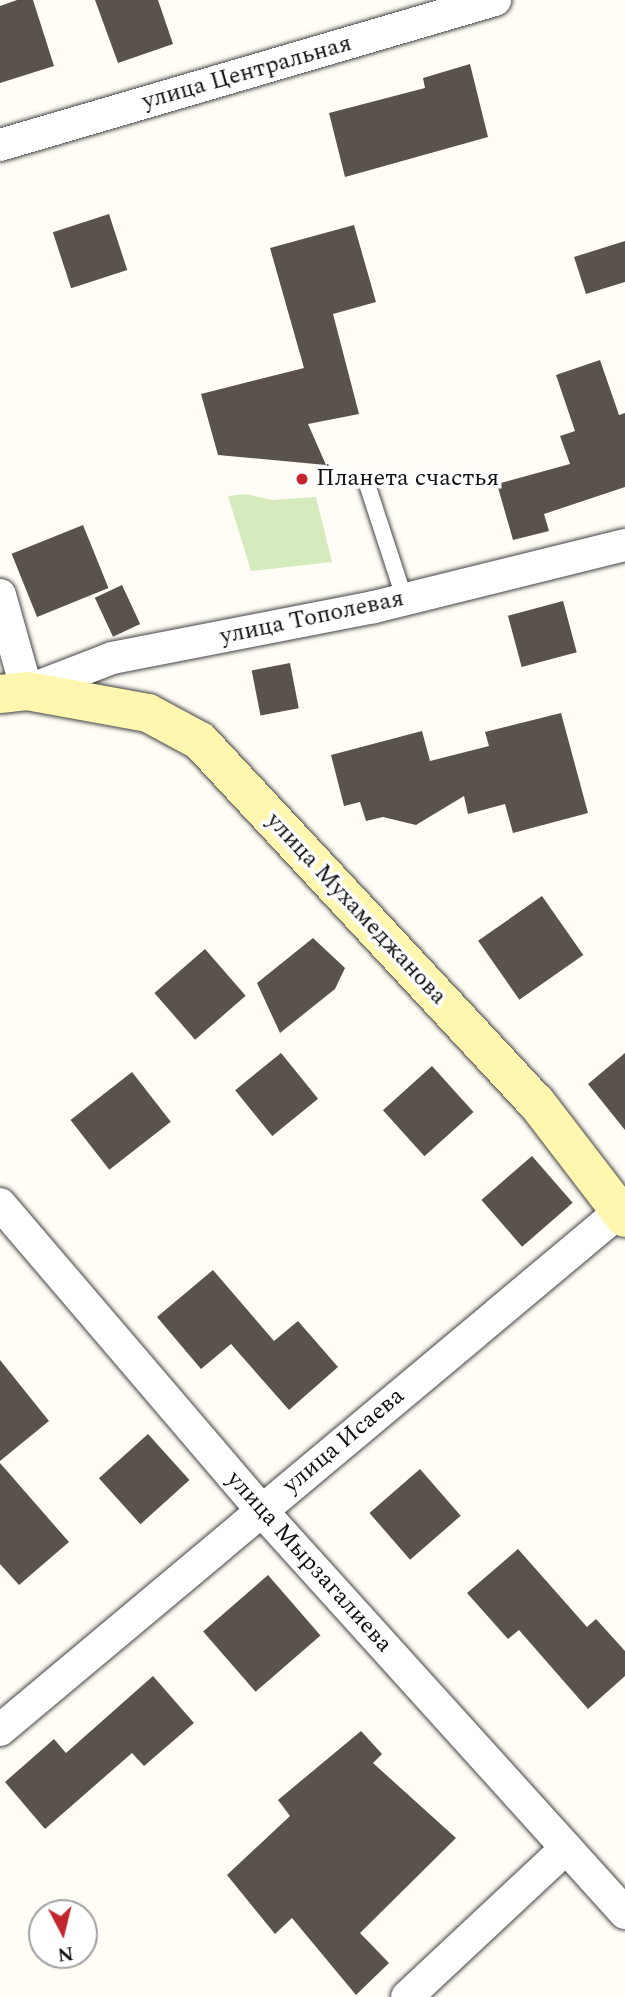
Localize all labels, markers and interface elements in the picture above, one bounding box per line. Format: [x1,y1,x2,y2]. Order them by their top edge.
street label: улица Центральная [139,29,355,117]
place label: Планета счастья [316,465,499,493]
marker: Планета счастья [294,471,310,487]
street label: улица Тополевая [217,584,407,652]
street label: улица Мухамеджанова [260,807,452,1011]
street label: улица Исаева [277,1382,411,1500]
street label: улица Мырзагалиева [220,1465,398,1659]
north arrow [28,1899,98,1969]
text: N [56,1938,75,1969]

